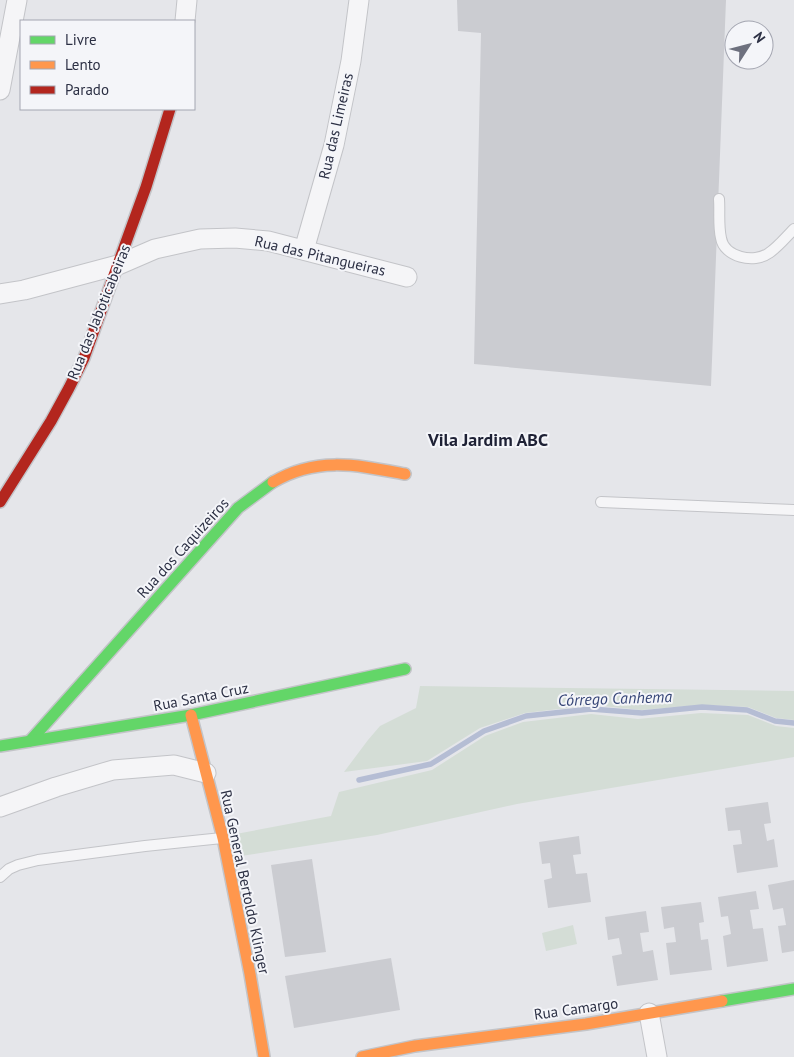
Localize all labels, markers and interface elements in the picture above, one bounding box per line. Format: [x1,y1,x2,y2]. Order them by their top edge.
legend [20,20,195,110]
north arrow [724,20,774,70]
text: N [750,28,770,46]
text: Livre [65,30,97,49]
text: Lento [65,55,101,74]
street label: Rua das Limeiras [314,71,357,181]
text: Parado [65,80,109,99]
street label: Rua das Pitangueiras [253,231,387,280]
street label: Rua das Jaboticabeiras [63,241,134,382]
district label: Vila Jardim ABC [427,428,548,451]
street label: Rua dos Caquizeiros [133,494,233,602]
street label: Rua Santa Cruz [152,678,250,715]
water label: Córrego Canhema [558,686,673,710]
street label: Rua General Bertoldo Klinger [217,788,274,976]
street label: Rua Camargo [533,993,619,1024]

